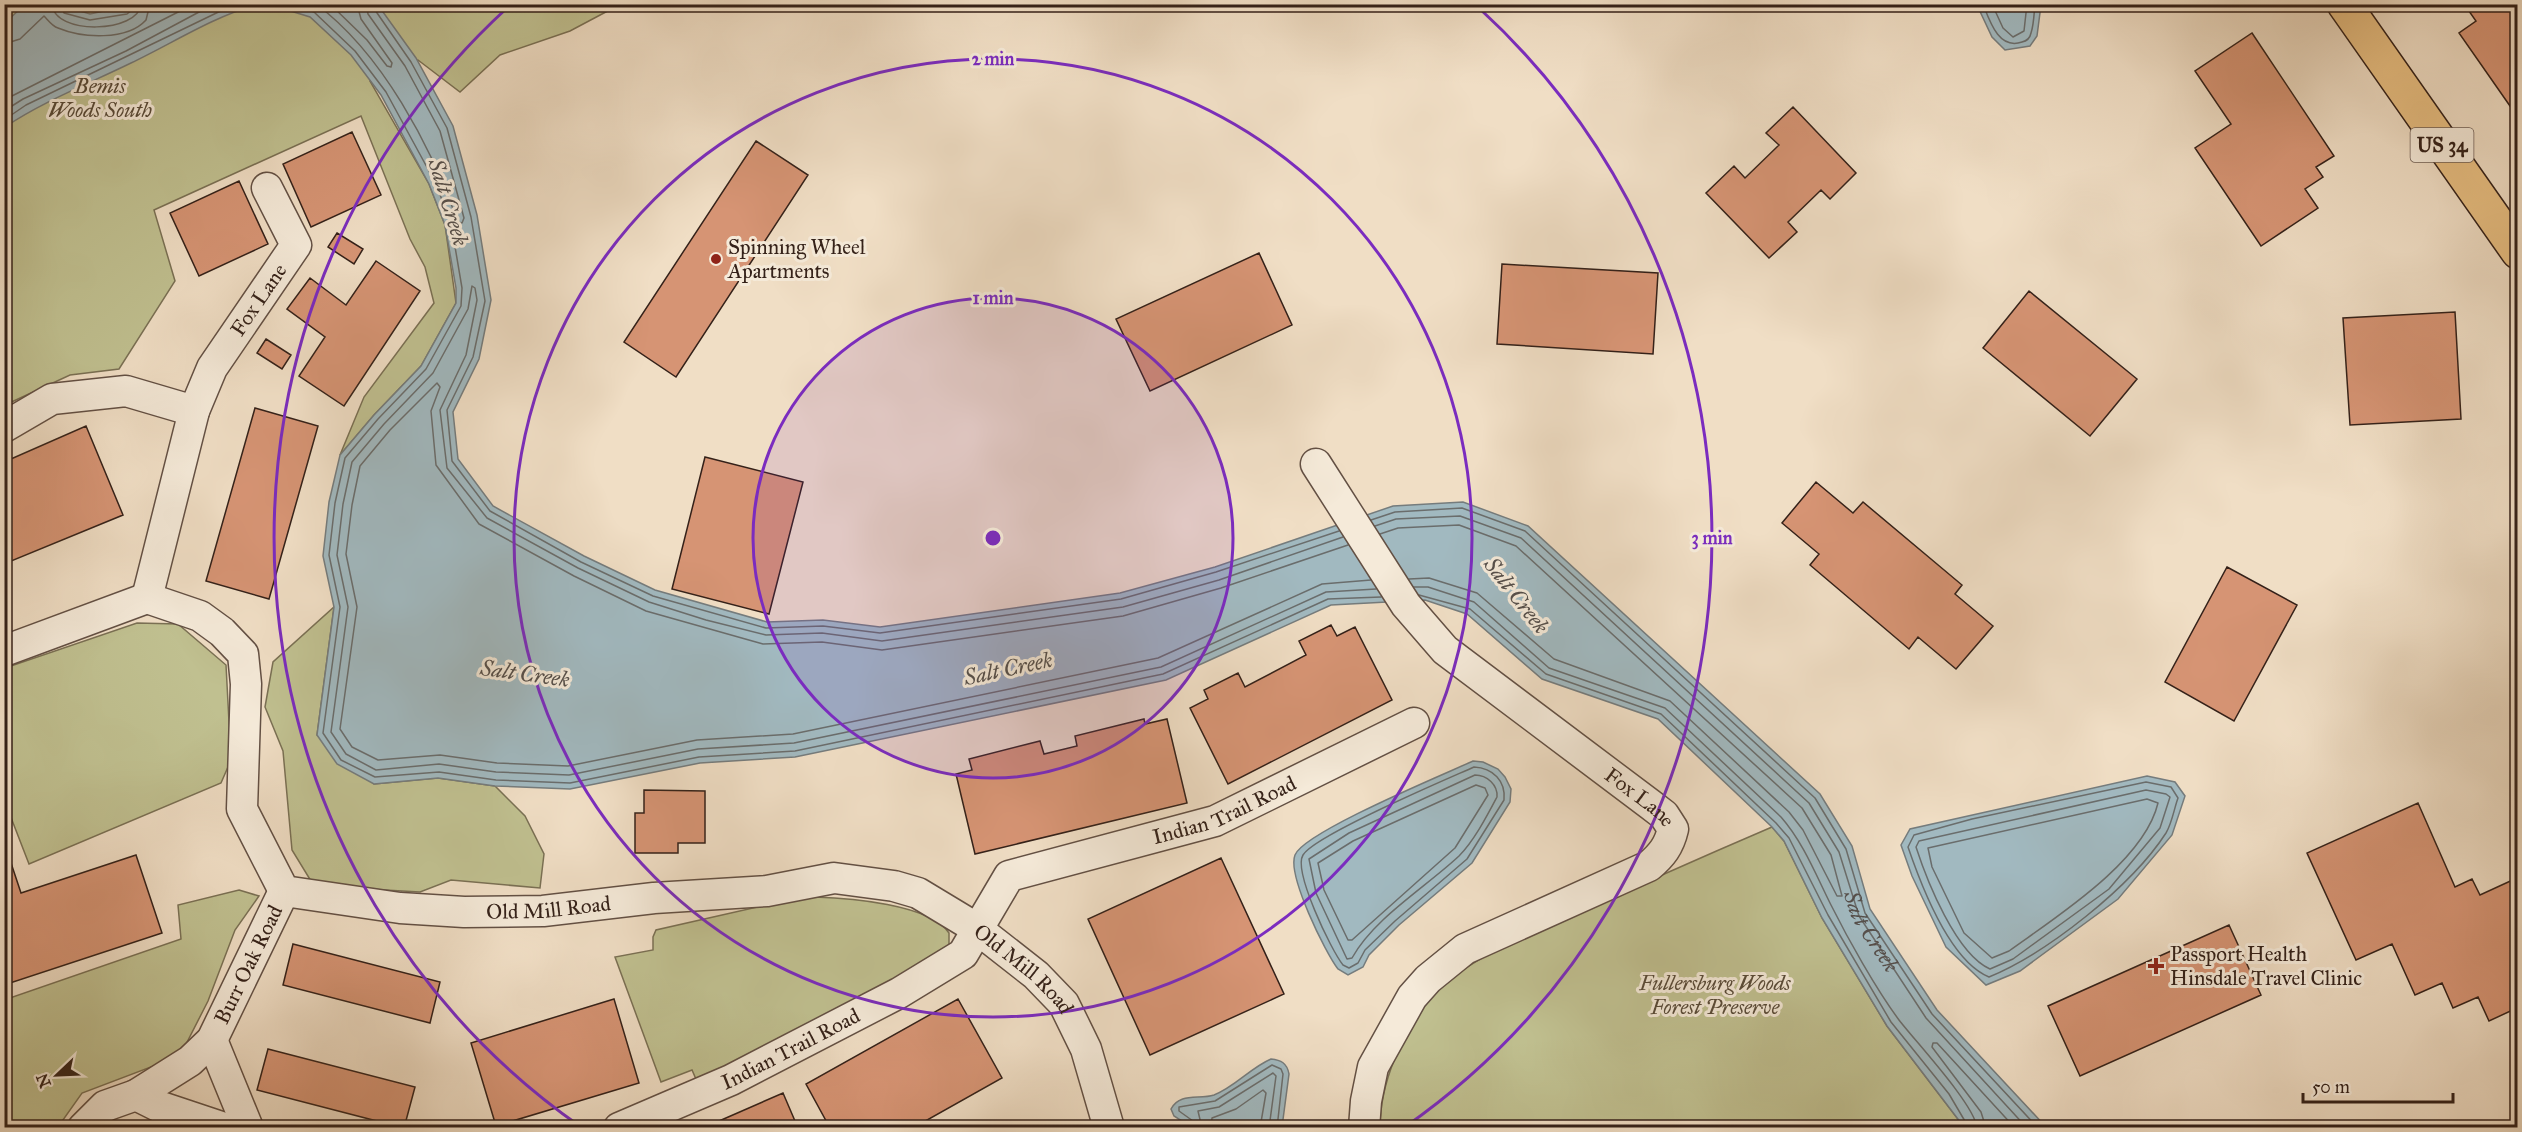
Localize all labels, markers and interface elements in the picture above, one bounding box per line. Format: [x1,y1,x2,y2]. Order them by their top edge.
text: 2 min [972,48,1015,70]
park label: Bemis Woods South [48,73,152,123]
road number: US 34 [2410,128,2474,162]
water label: Salt Creek [422,154,475,249]
place label: Spinning Wheel Apartments [727,234,866,284]
marker: Spinning Wheel Apartments [709,252,723,266]
street label: Fox Lane [225,258,293,341]
text: 1 min [973,287,1014,309]
text: 3 min [1692,527,1733,550]
centre of rings [983,528,1003,548]
water label: Salt Creek [1478,551,1555,639]
water label: Salt Creek [960,646,1055,691]
water label: Salt Creek [478,654,571,693]
street label: Fox Lane [1599,762,1681,832]
street label: Indian Trail Road [1150,770,1301,850]
water label: Salt Creek [1838,887,1905,977]
street label: Old Mill Road [486,890,613,925]
street label: Burr Oak Road [209,900,288,1028]
street label: Old Mill Road [969,918,1080,1018]
place label: Passport Health Hinsdale Travel Clinic [2170,941,2362,991]
marker: Passport Health Hinsdale Travel Clinic [2147,957,2165,975]
park label: Fullersburg Woods Forest Preserve [1638,970,1792,1020]
street label: Indian Trail Road [717,1002,865,1096]
north arrow [27,1045,87,1105]
scale bar [2303,1066,2453,1104]
text: N [32,1070,55,1091]
text: 50 m [2312,1076,2350,1098]

